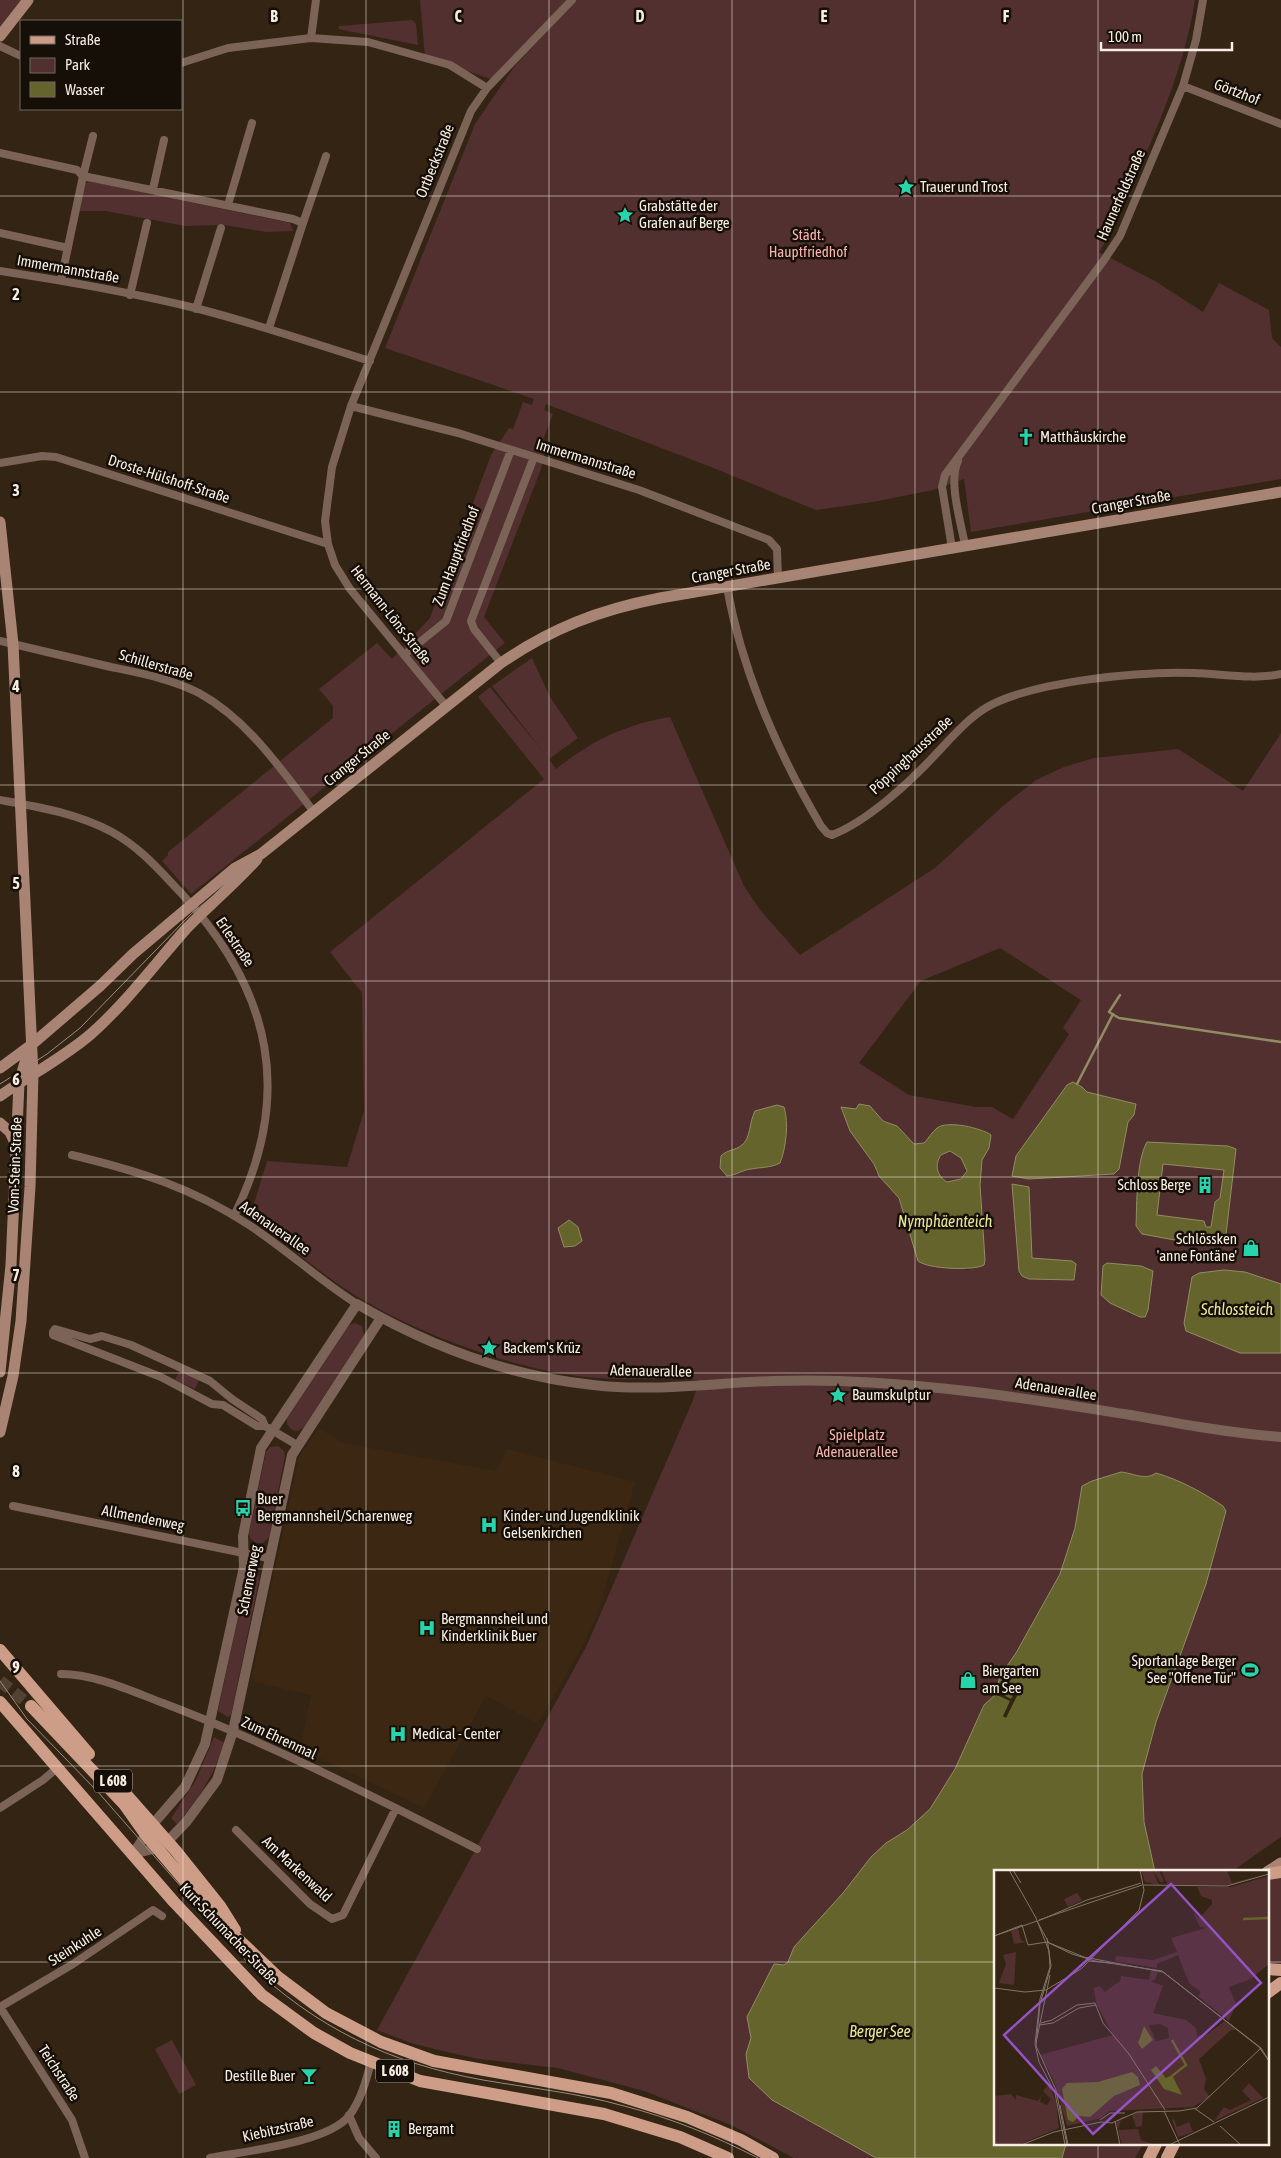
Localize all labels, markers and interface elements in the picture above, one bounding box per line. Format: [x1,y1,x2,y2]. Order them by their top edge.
text: B [270,7,278,25]
text: C [454,7,462,25]
text: D [636,7,645,25]
text: E [821,7,828,25]
text: F [1003,7,1010,25]
legend [20,20,182,110]
scale bar [1101,20,1232,52]
text: 100 m [1108,28,1142,45]
text: Straße [65,31,101,48]
text: Park [65,56,90,73]
street label: Görtzhof [1212,75,1262,108]
text: Wasser [65,81,105,98]
street label: Ortbeckstraße [412,121,457,200]
street label: Haunerfeldstraße [1093,147,1148,243]
place icon: Trauer und Trost [896,177,916,197]
place label: Trauer und Trost [920,178,1008,195]
place label: Grabstätte der Grafen auf Berge [639,197,730,231]
place icon: Grabstätte der Grafen auf Berge [615,205,635,225]
park label: Städt. Hauptfriedhof [769,226,847,260]
street label: Immermannstraße [16,251,121,286]
text: 2 [12,285,20,303]
church icon: Matthäuskirche [1016,427,1036,447]
place label: Matthäuskirche [1040,428,1126,445]
street label: Immermannstraße [534,435,638,482]
street label: Droste-Hülshoff-Straße [106,451,232,506]
text: 3 [12,481,20,499]
street label: Cranger Straße [1090,486,1172,517]
street label: Zum Hauptfriedhof [429,504,482,608]
street label: Cranger Straße [690,555,772,586]
street label: Hermann-Löns-Straße [348,562,435,668]
street label: Schillerstraße [117,646,195,683]
text: 4 [11,677,20,695]
street label: Pöppinghausstraße [866,712,956,797]
street label: Cranger Straße [320,726,393,789]
text: 5 [12,874,20,892]
street label: Erlestraße [213,914,258,970]
text: 6 [12,1070,20,1088]
street label: Vom-Stein-Straße [4,1117,25,1213]
building icon: Schloss Berge [1195,1175,1215,1195]
place label: Schloss Berge [1117,1176,1191,1193]
street label: Adenauerallee [237,1197,314,1258]
water label: Nymphäenteich [898,1212,992,1231]
place label: Schlössken 'anne Fontäne' [1157,1230,1237,1264]
shop icon: Schlössken 'anne Fontäne' [1241,1238,1261,1258]
text: 7 [12,1266,20,1284]
water label: Schlossteich [1200,1300,1273,1318]
place icon: Backem's Krüz [479,1338,499,1358]
place label: Backem's Krüz [503,1339,581,1356]
street label: Adenauerallee [610,1361,692,1380]
street label: Adenauerallee [1014,1374,1098,1403]
place icon: Baumskulptur [828,1385,848,1405]
place label: Baumskulptur [852,1386,931,1403]
park label: Spielplatz Adenauerallee [816,1426,898,1460]
text: 8 [12,1462,20,1480]
place label: Buer Bergmannsheil/Scharenweg [257,1490,413,1524]
bus stop icon: Buer Bergmannsheil/Scharenweg [233,1498,253,1518]
street label: Allmendenweg [101,1501,186,1534]
place label: Kinder- und Jugendklinik Gelsenkirchen [503,1507,640,1541]
hospital icon: Kinder- und Jugendklinik Gelsenkirchen [479,1515,499,1535]
street label: Schernerweg [233,1543,264,1616]
place label: Bergmannsheil und Kinderklinik Buer [441,1610,548,1644]
hospital icon: Bergmannsheil und Kinderklinik Buer [417,1618,437,1638]
place label: Sportanlage Berger See "Offene Tür" [1131,1652,1237,1686]
text: 9 [12,1658,20,1676]
sports icon: Sportanlage Berger See "Offene Tür" [1240,1660,1260,1680]
place label: Biergarten am See [982,1662,1039,1696]
shop icon: Biergarten am See [958,1670,978,1690]
street label: Zum Ehrenmal [239,1713,319,1762]
hospital icon: Medical - Center [388,1724,408,1744]
place label: Medical - Center [412,1725,501,1742]
road number: L 608 [94,1770,132,1792]
street label: Am Markenwald [259,1832,336,1905]
inset map [994,1870,1268,2146]
street label: Kurt-Schumacher-Straße [177,1879,282,1988]
street label: Steinkuhle [45,1922,105,1969]
water label: Berger See [849,2022,911,2041]
street label: Teichstraße [35,2042,84,2104]
road number: L 608 [376,2060,414,2082]
bar icon: Destille Buer [299,2066,319,2086]
place label: Destille Buer [224,2067,296,2084]
street label: Kiebitzstraße [241,2112,315,2145]
building icon: Bergamt [384,2119,404,2139]
place label: Bergamt [408,2120,454,2137]

